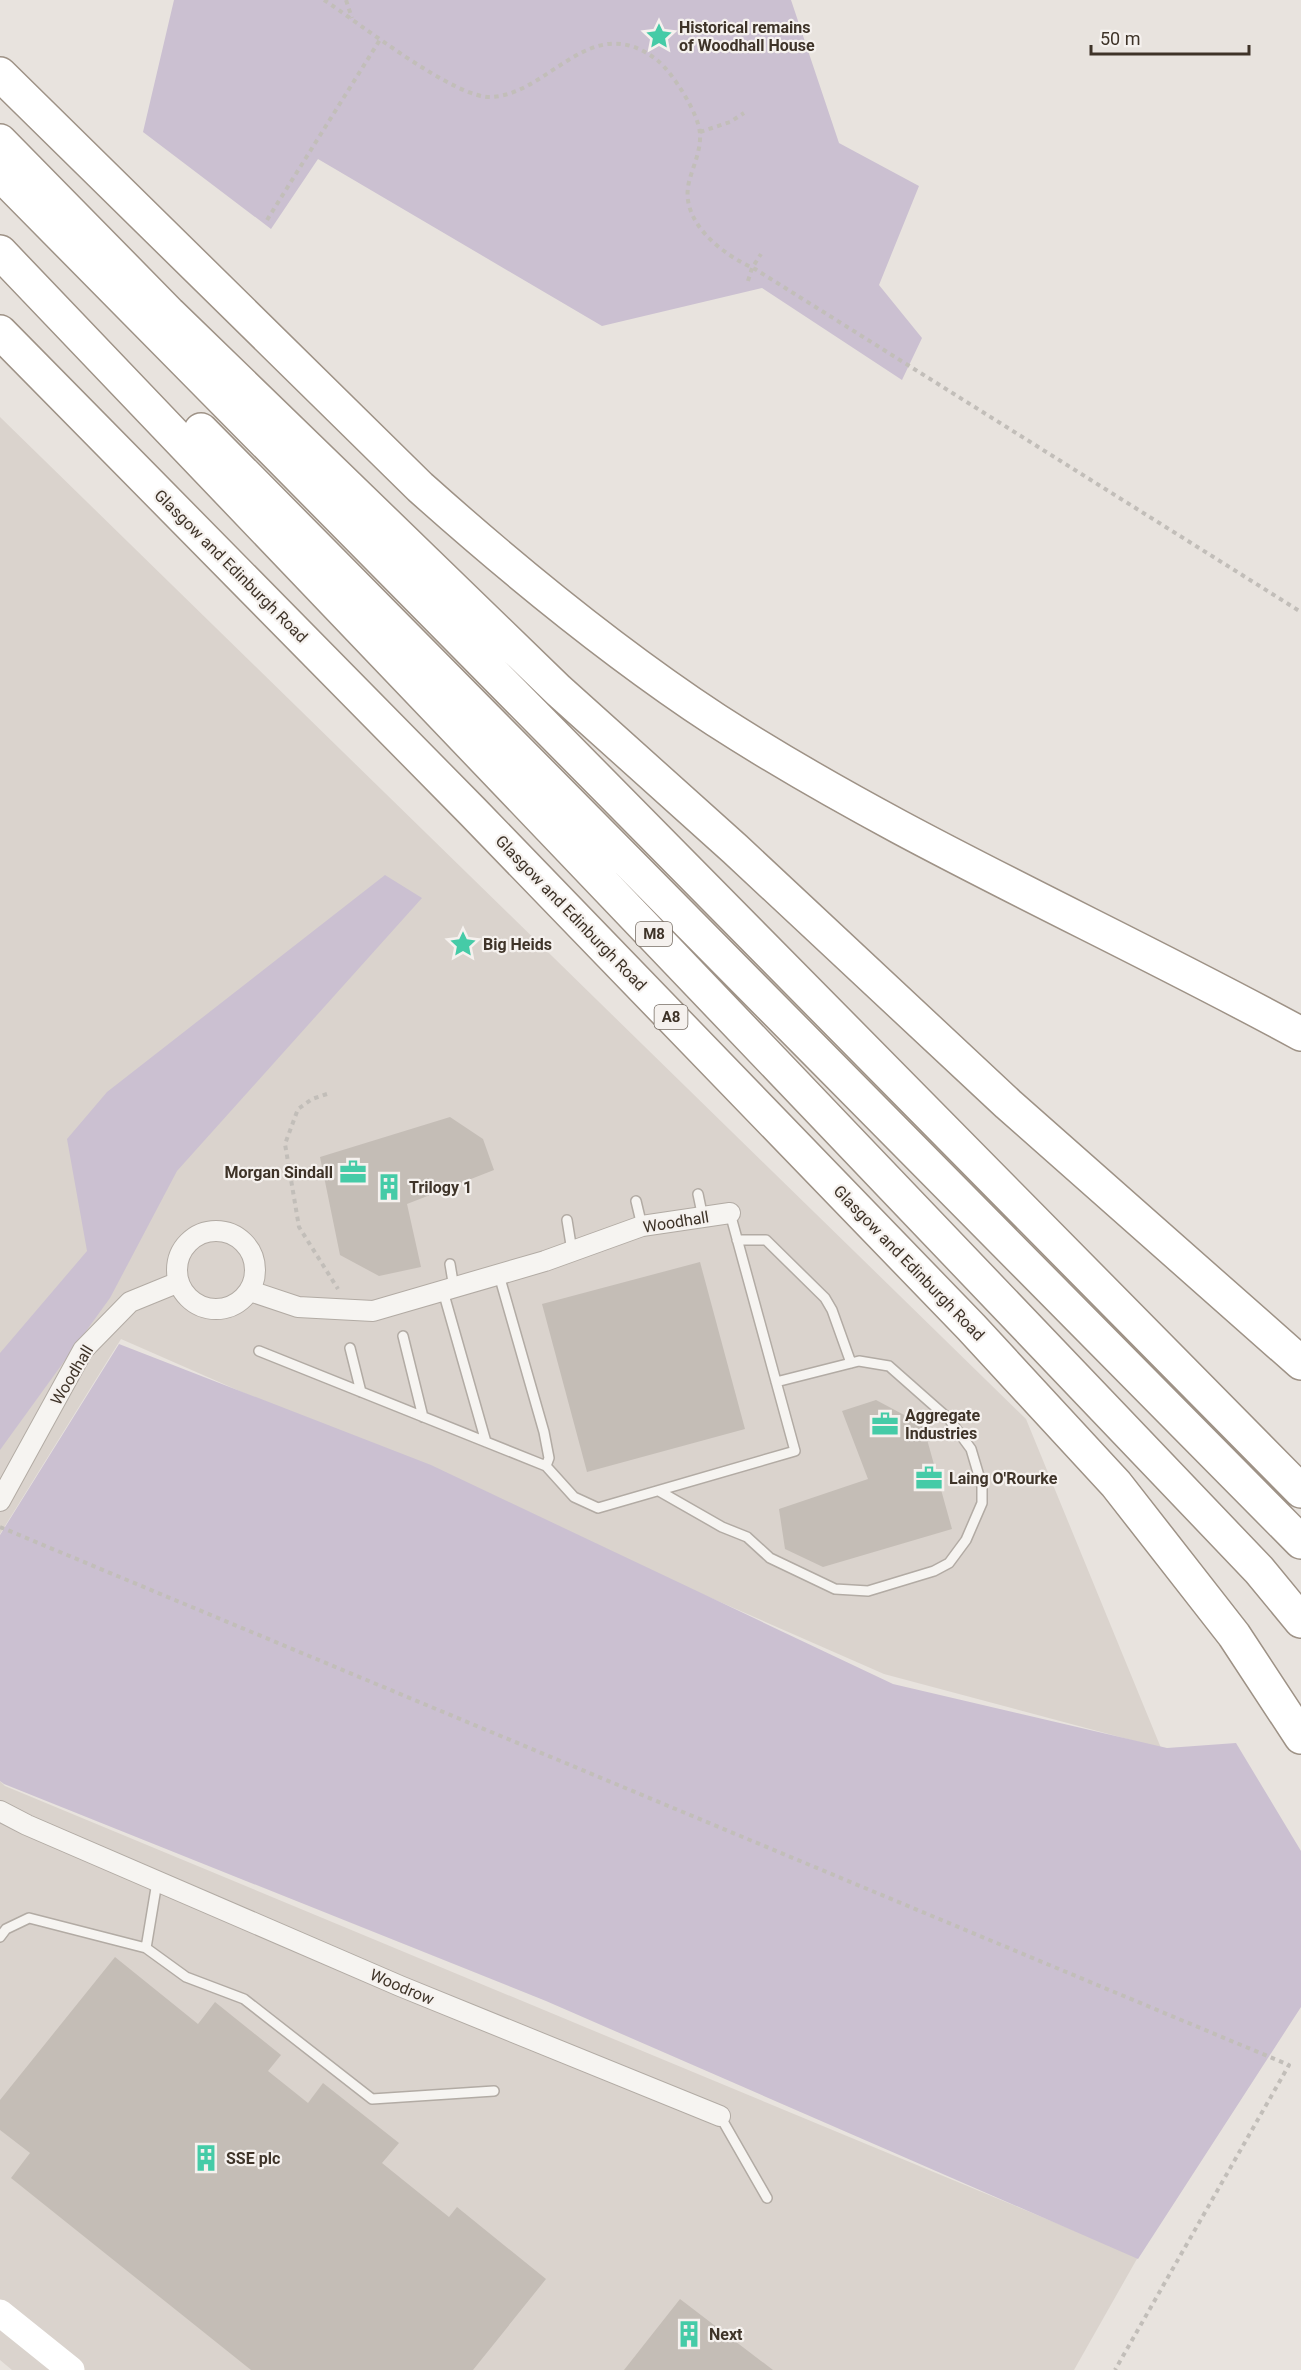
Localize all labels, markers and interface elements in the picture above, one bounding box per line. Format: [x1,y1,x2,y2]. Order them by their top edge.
place label: Historical remains of Woodhall House [679,18,815,55]
scale bar [1091,18,1248,56]
place icon: Historical remains of Woodhall House [644,21,674,51]
text: 50 m [1100,28,1140,49]
street label: Glasgow and Edinburgh Road [151,486,311,646]
street label: Glasgow and Edinburgh Road [492,831,650,995]
road number: M8 [636,922,672,946]
place icon: Big Heids [448,929,478,959]
place label: Big Heids [483,935,552,954]
road number: A8 [654,1005,688,1029]
office icon: Morgan Sindall [338,1157,368,1187]
place label: Morgan Sindall [225,1163,333,1182]
building icon: Trilogy 1 [374,1172,404,1202]
place label: Trilogy 1 [409,1178,472,1197]
street label: Glasgow and Edinburgh Road [830,1181,988,1345]
street label: Woodhall [642,1207,710,1237]
street label: Woodhall [47,1342,97,1408]
place label: Aggregate Industries [905,1406,981,1443]
office icon: Aggregate Industries [870,1409,900,1439]
office icon: Laing O'Rourke [914,1463,944,1493]
place label: Laing O'Rourke [949,1469,1058,1488]
street label: Woodrow [367,1965,437,2009]
building icon: SSE plc [191,2143,221,2173]
place label: SSE plc [226,2149,280,2168]
building icon: Next [674,2319,704,2349]
place label: Next [709,2325,743,2344]

